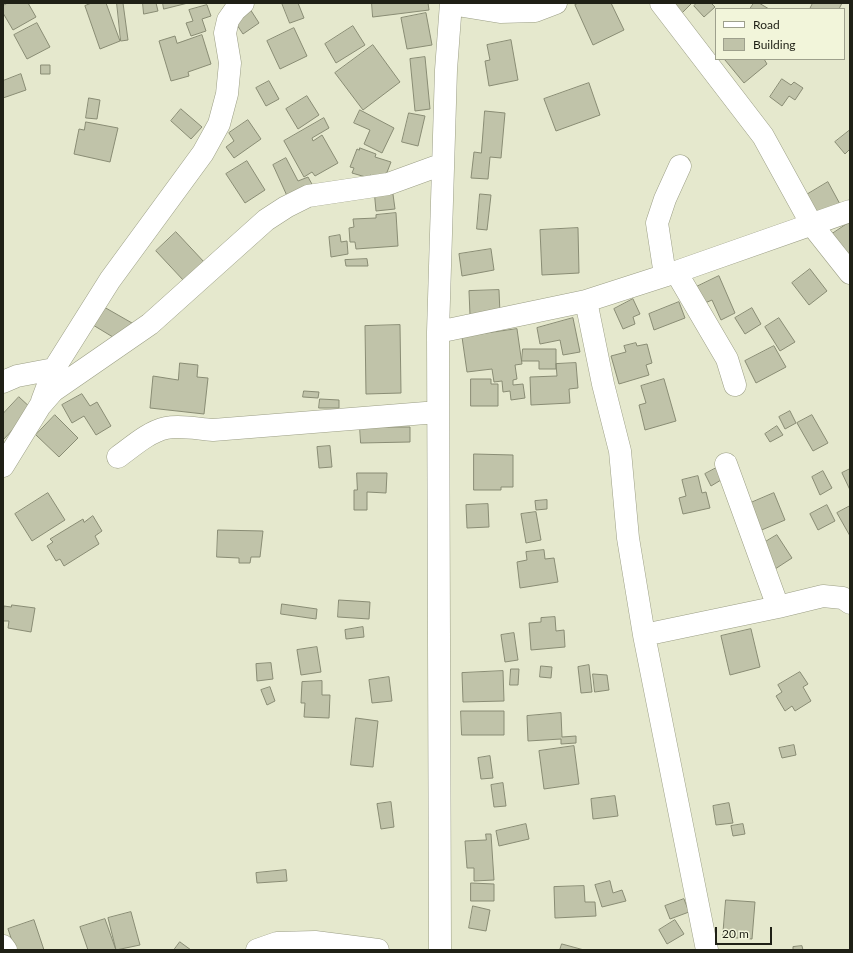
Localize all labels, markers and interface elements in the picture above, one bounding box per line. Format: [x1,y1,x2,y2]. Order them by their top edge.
legend [715,8,845,60]
text: Road [753,17,780,32]
text: Building [753,37,796,52]
scale bar [717,919,774,945]
text: 20 m [722,926,749,941]

